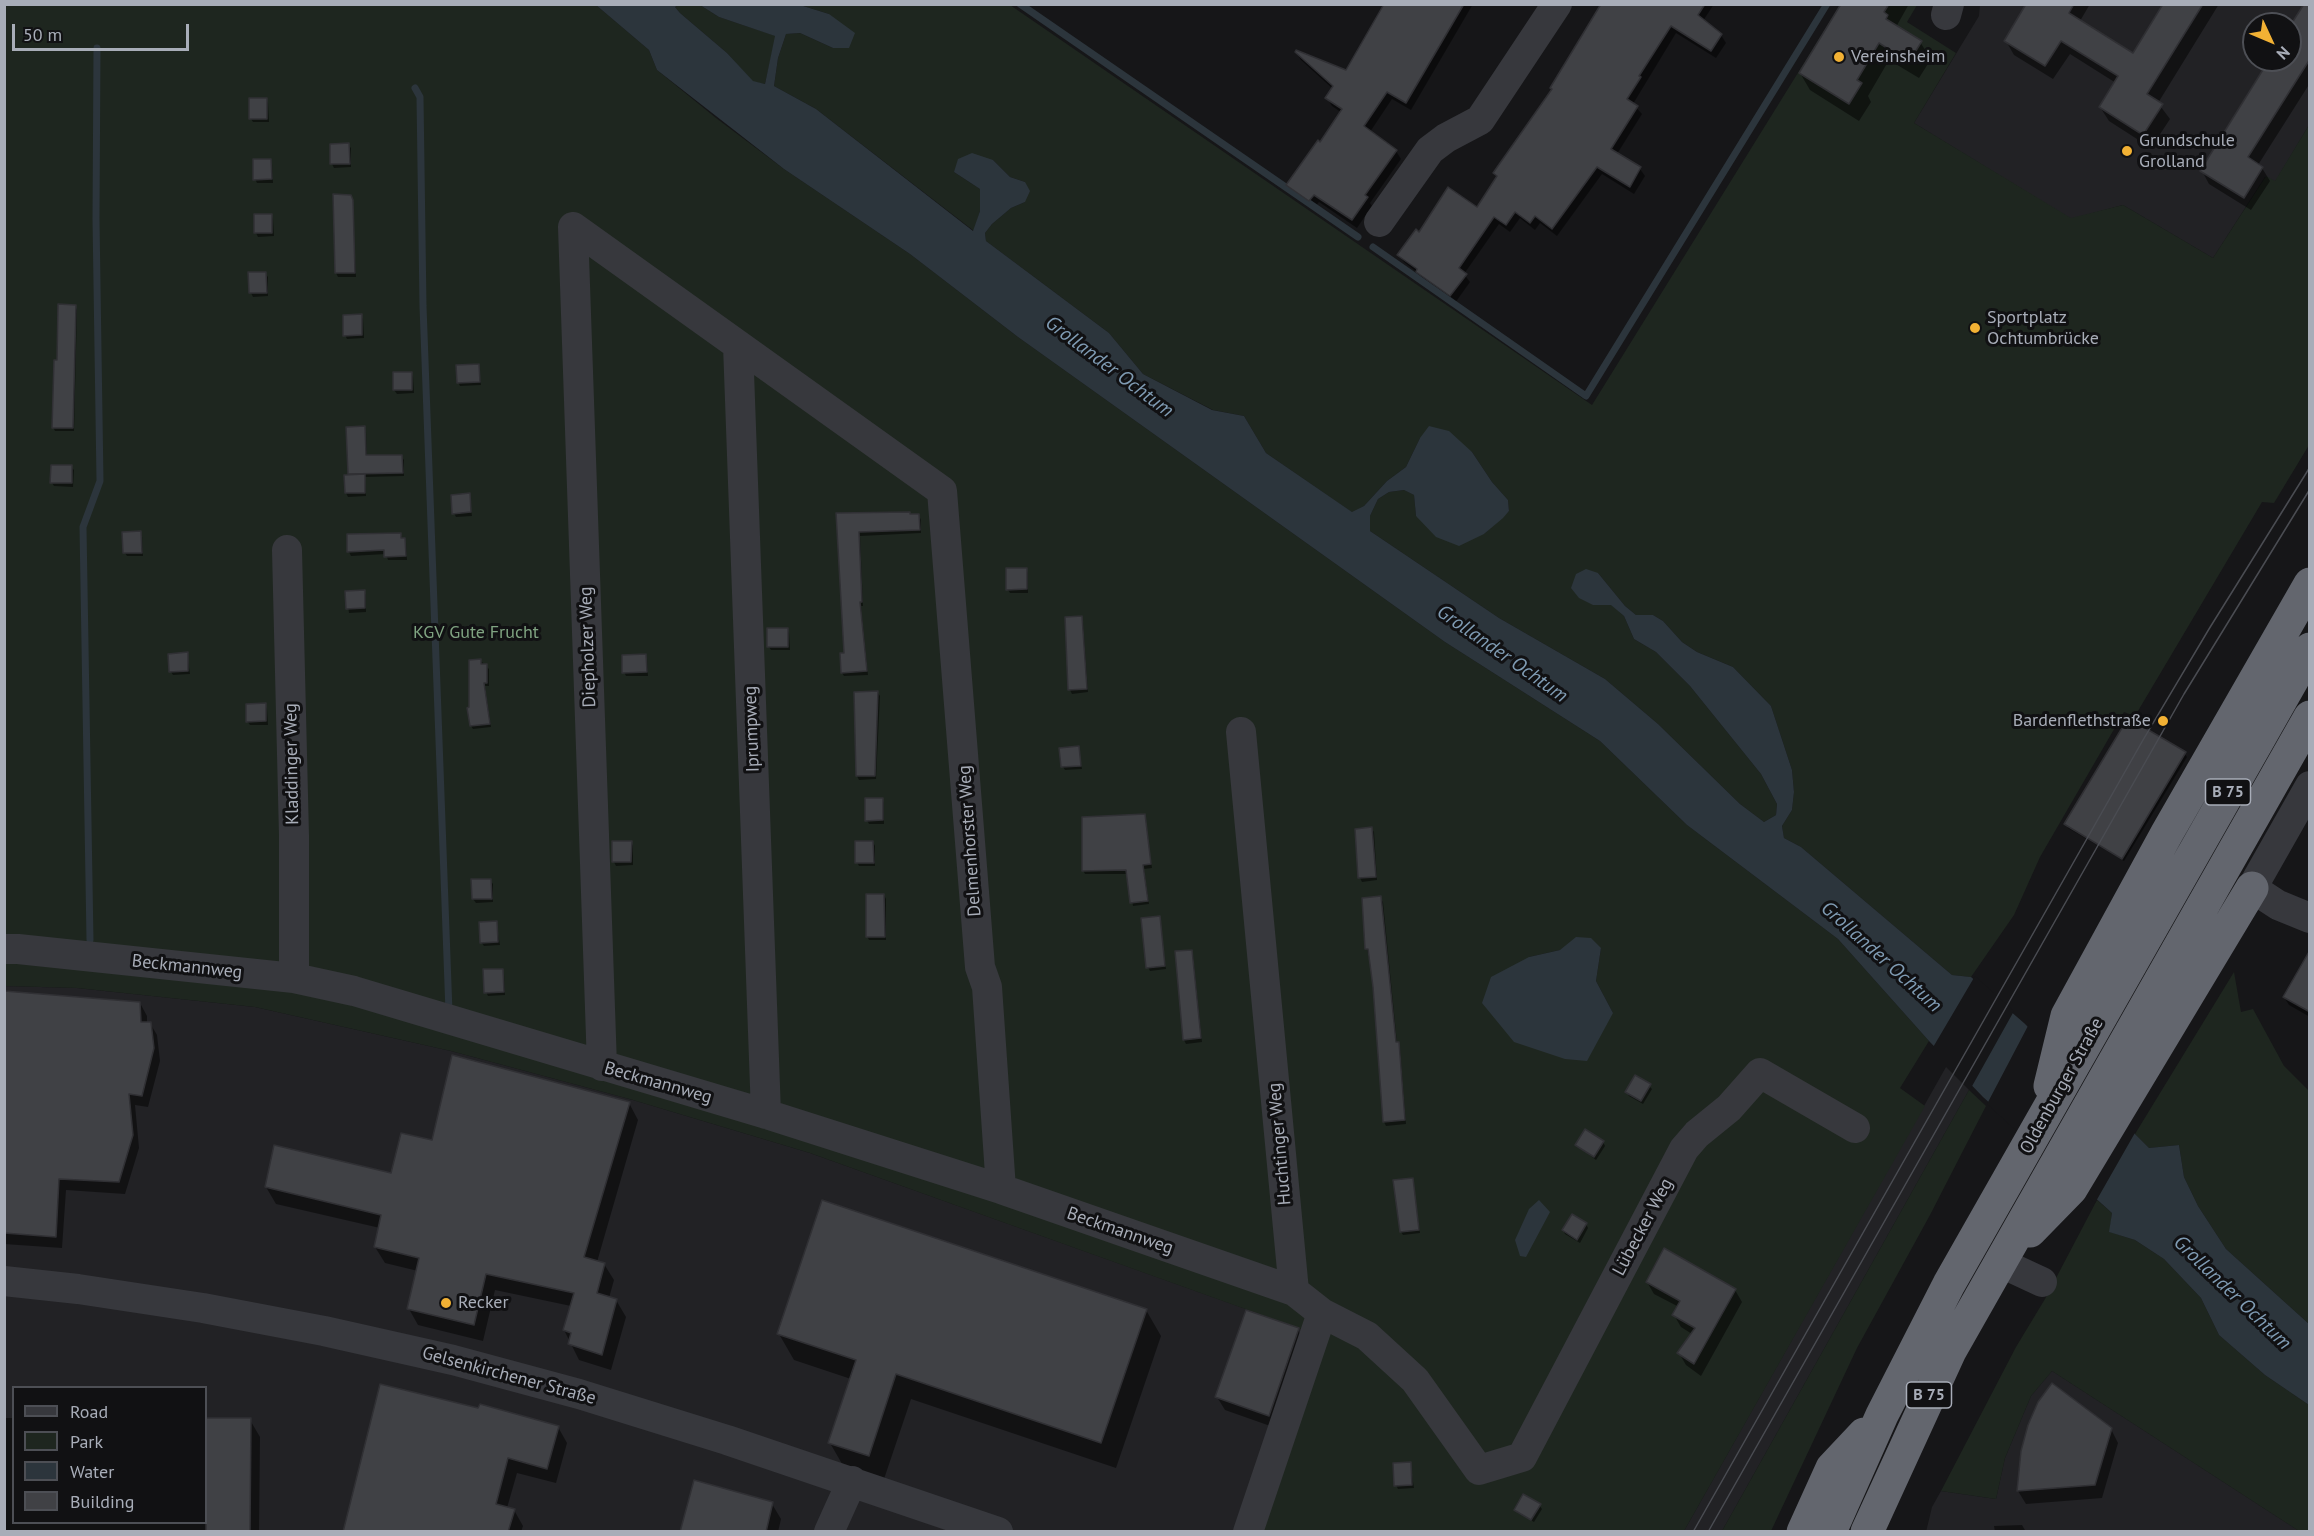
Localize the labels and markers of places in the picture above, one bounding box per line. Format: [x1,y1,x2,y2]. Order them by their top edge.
place label: Vereinsheim [1851,46,1945,68]
marker: Vereinsheim [1832,50,1846,64]
place label: Grundschule Grolland [2139,130,2235,172]
marker: Grundschule Grolland [2120,144,2134,158]
place label: Sportplatz Ochtumbrücke [1987,307,2099,350]
marker: Sportplatz Ochtumbrücke [1968,321,1982,335]
place label: Bardenflethstraße [2013,710,2151,732]
marker: Bardenflethstraße [2156,714,2170,728]
place label: Recker [458,1292,509,1314]
marker: Recker [439,1296,453,1310]

